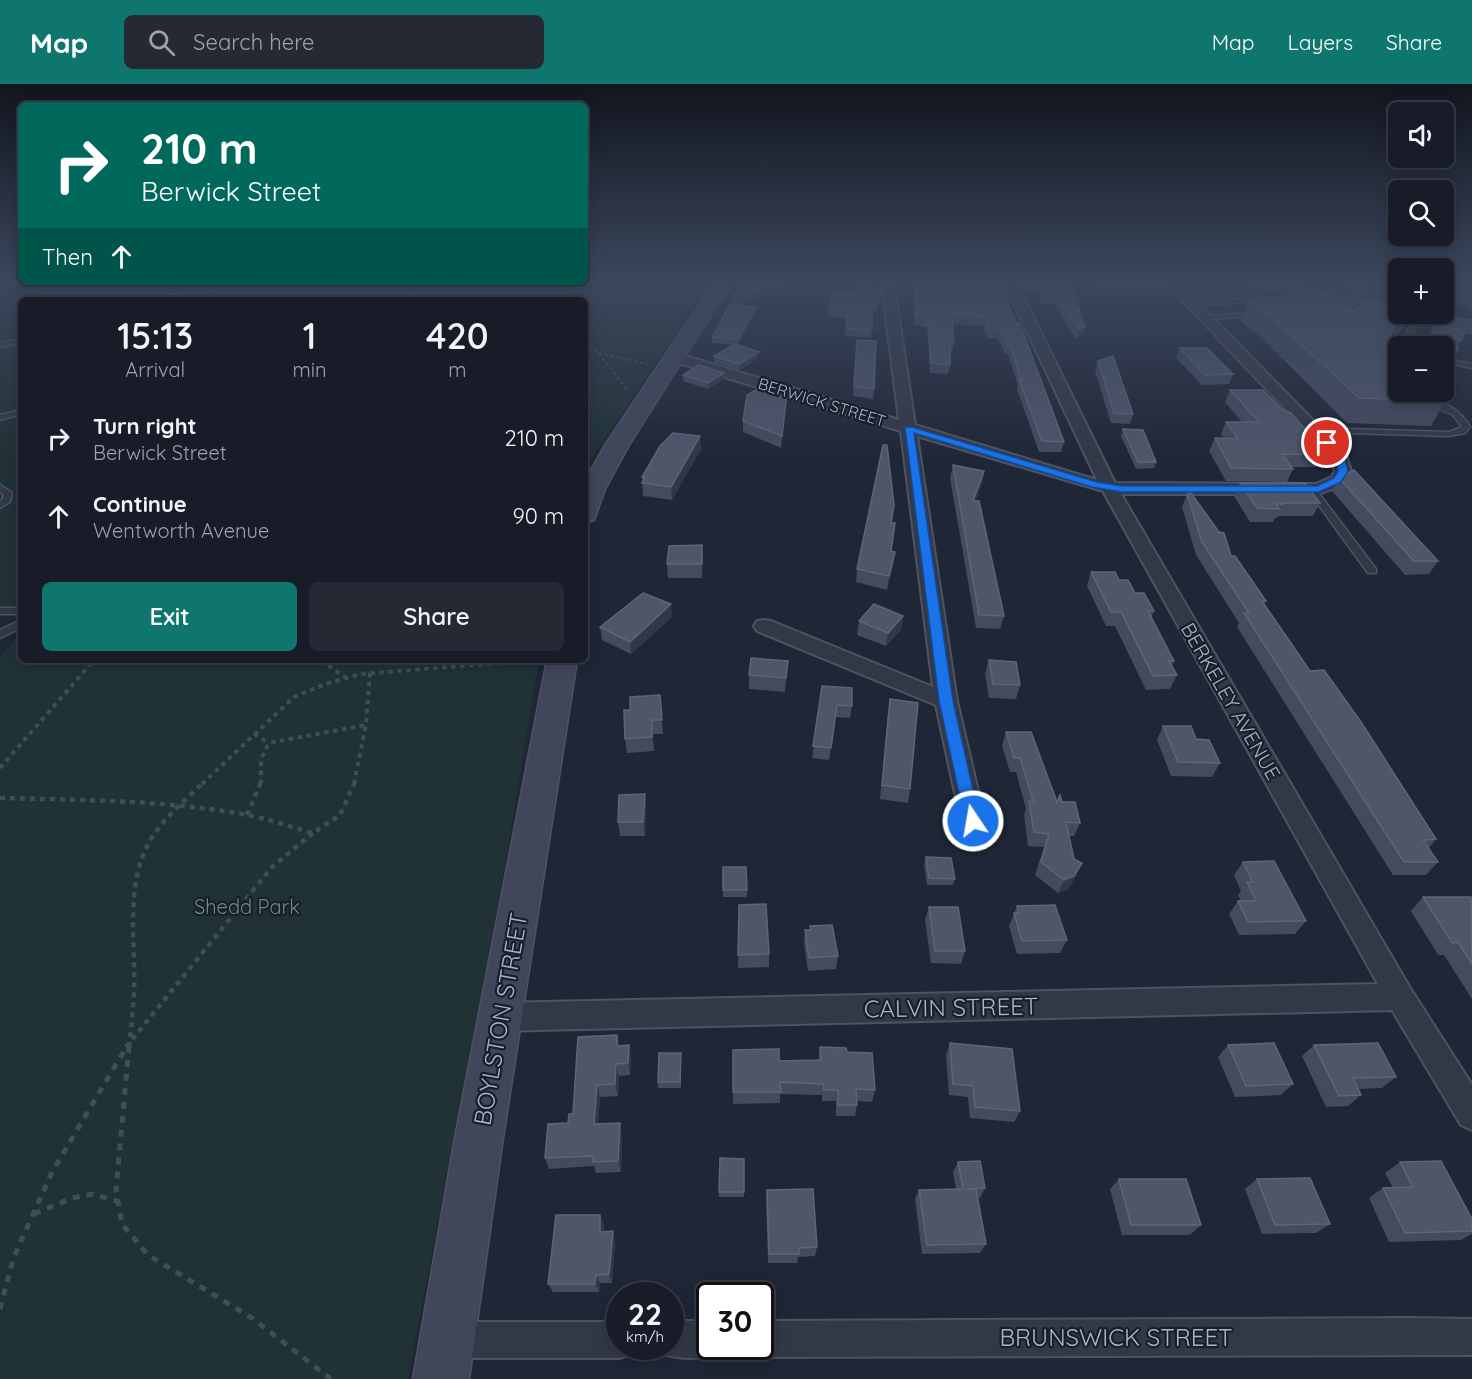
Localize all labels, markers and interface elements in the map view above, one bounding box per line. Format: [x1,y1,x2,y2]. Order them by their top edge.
search box [124,15,544,69]
text: Map [30,25,88,60]
icon: search [145,26,178,59]
text: Search here [193,28,315,56]
text: Map [1212,29,1255,55]
text: Layers [1288,29,1353,55]
text: Share [1386,29,1442,55]
map controls [1388,102,1454,402]
button: sound [1388,102,1454,168]
text: 210 m [141,122,258,175]
icon: right [42,126,120,204]
text: Berwick Street [141,174,321,208]
button: search [1388,180,1454,246]
icon: ahead [105,240,138,273]
text: Then [42,243,93,271]
button: + [1388,258,1454,324]
text: 15:13 [117,313,193,358]
text: 1 [303,313,317,358]
text: 420 [426,313,489,358]
button: − [1388,336,1454,402]
text: Arrival [125,357,185,382]
text: min [293,357,327,382]
text: m [448,357,466,382]
street label: BERWICK STREET [756,373,889,431]
text: Turn right [93,412,197,440]
pin [1301,417,1352,468]
icon: right [42,422,75,455]
text: 210 m [505,424,564,452]
icon: arrive [1310,426,1343,459]
text: Berwick Street [93,440,227,465]
text: Continue [93,490,187,518]
icon: ahead [42,500,75,533]
text: 90 m [513,502,564,530]
text: Wentworth Avenue [93,518,269,543]
button: Exit [42,582,297,651]
button: Share [309,582,564,651]
street label: BERKELEY AVENUE [1176,618,1286,784]
position arrow [941,789,1005,853]
park label: Shedd Park [194,894,300,919]
street label: BOYLSTON STREET [467,910,533,1128]
street label: CALVIN STREET [863,990,1039,1024]
speed limit sign: 30 [696,1282,774,1360]
text: 22 [628,1295,662,1333]
street label: BRUNSWICK STREET [999,1322,1233,1352]
text: km/h [626,1327,664,1346]

